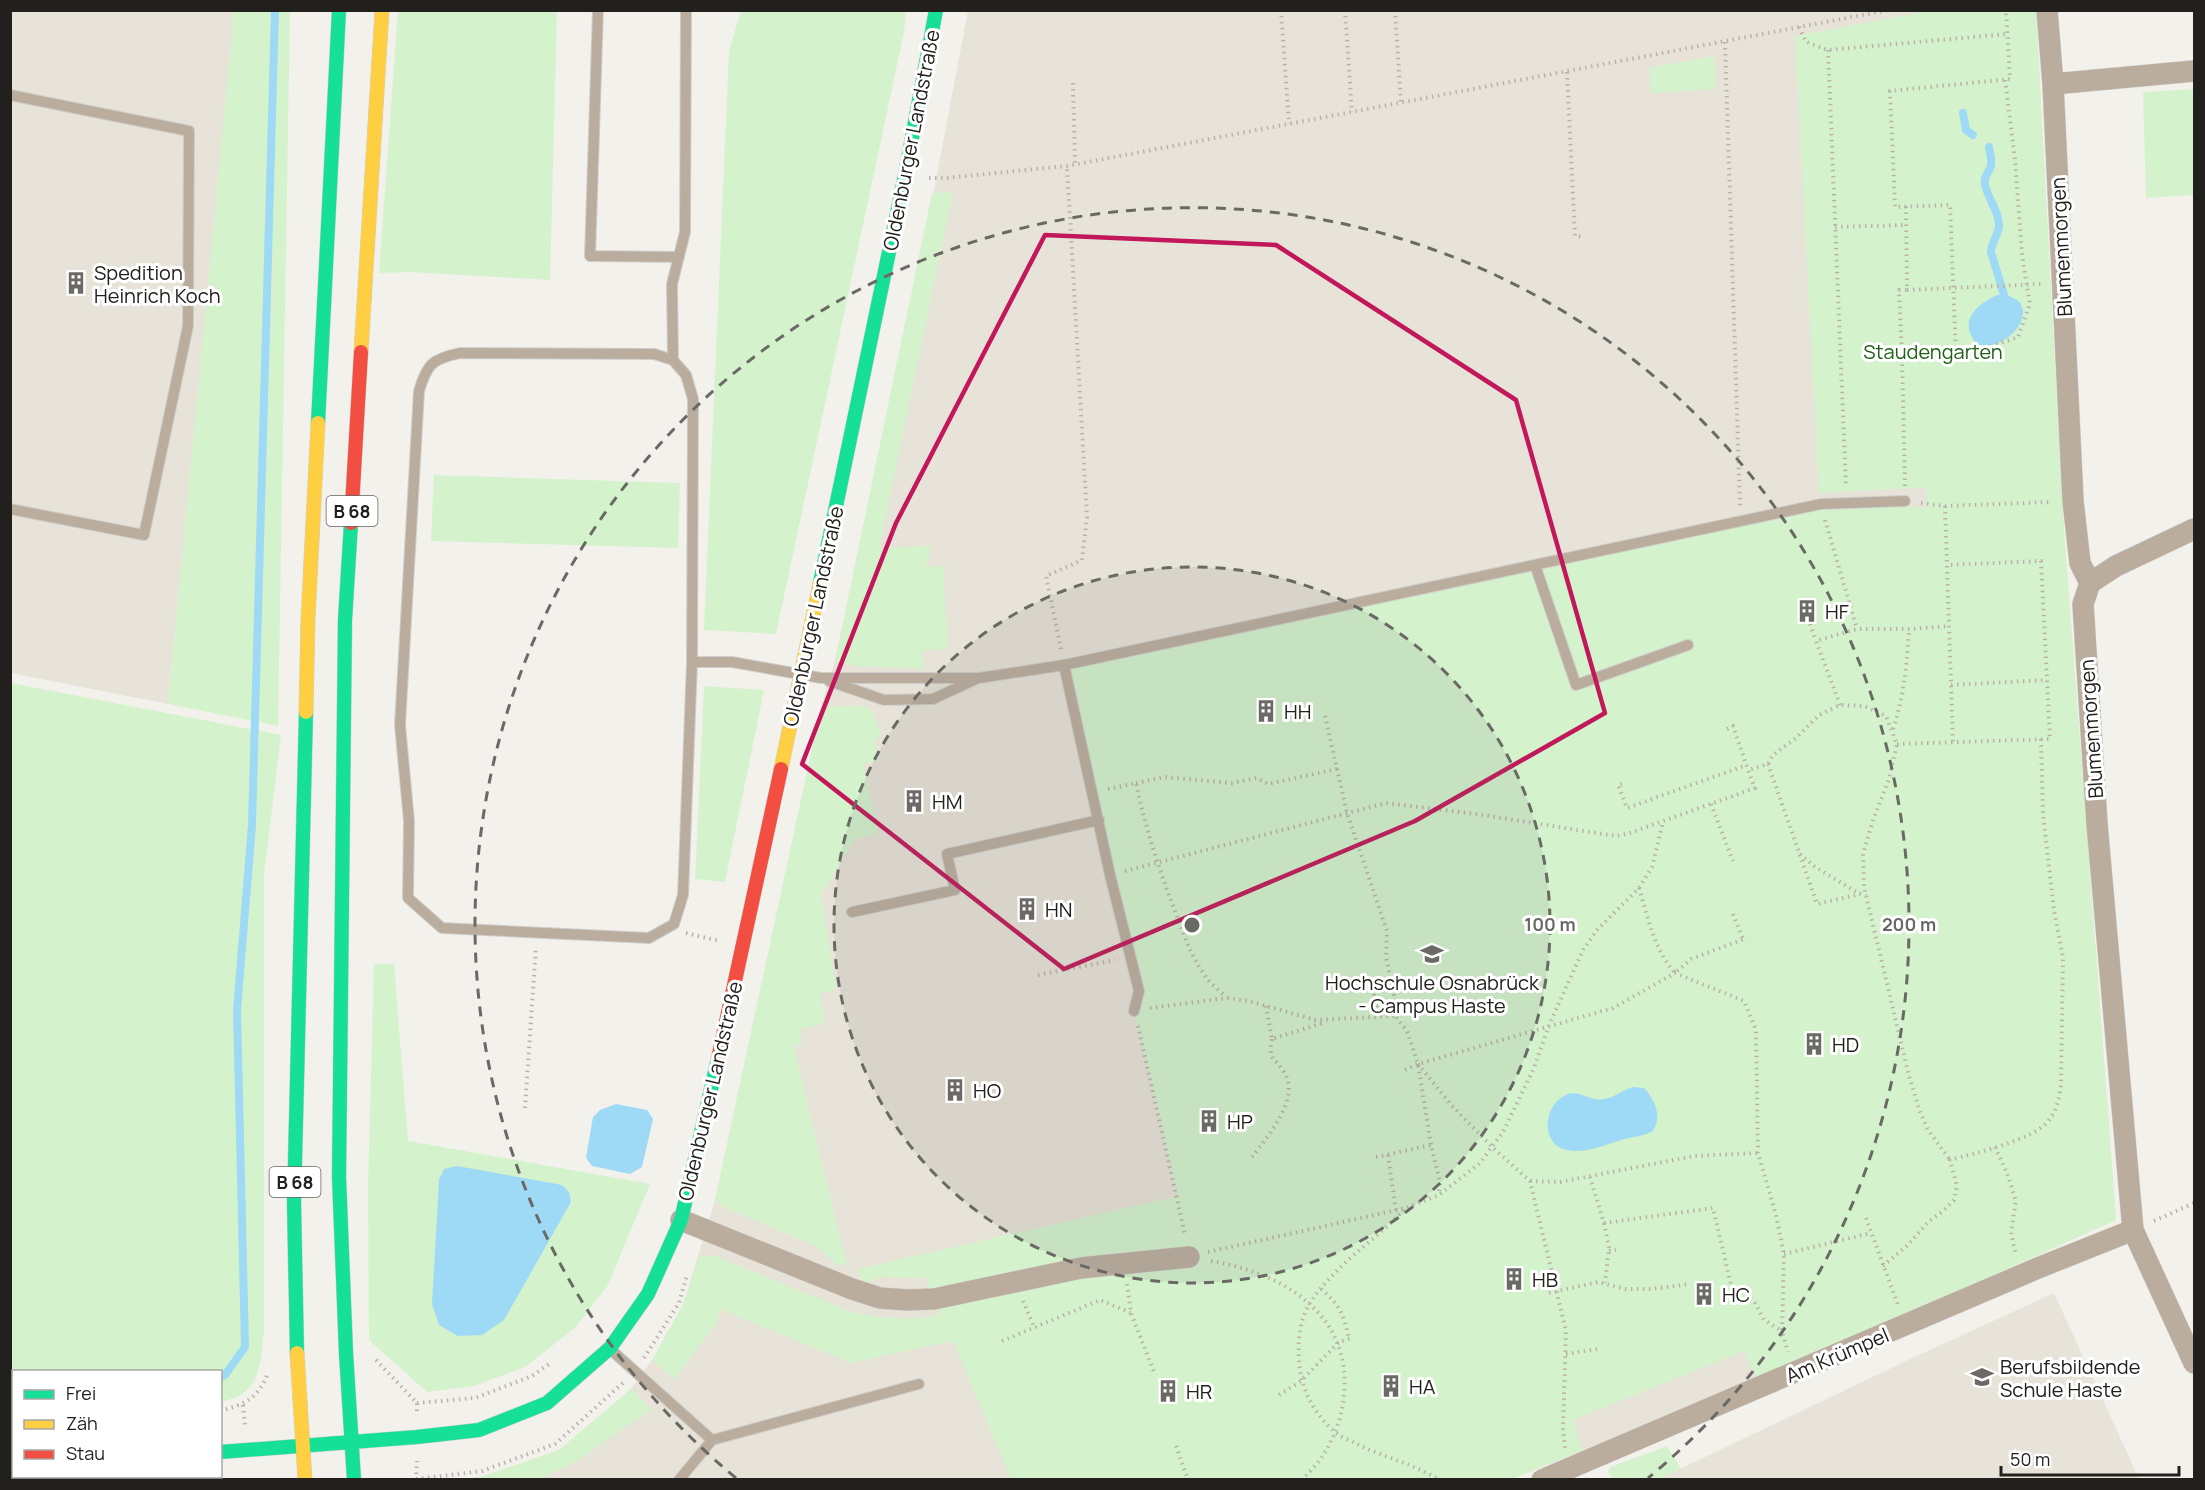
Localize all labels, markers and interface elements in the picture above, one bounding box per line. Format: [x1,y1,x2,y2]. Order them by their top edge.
street label: Oldenburger Landstraße [876,27,946,253]
street label: Blumenmorgen [2044,177,2078,317]
place label: Spedition Heinrich Koch [94,259,221,309]
building icon: Spedition Heinrich Koch [63,270,89,296]
park label: Staudengarten [1863,338,2003,365]
road number: B 68 [326,496,378,526]
street label: Oldenburger Landstraße [776,503,850,729]
building icon: HF [1794,598,1820,624]
place label: HF [1825,598,1849,625]
street label: Blumenmorgen [2073,658,2109,800]
building icon: HH [1253,698,1279,724]
place label: HH [1284,698,1311,725]
building icon: HM [901,788,927,814]
place label: HM [932,788,963,815]
building icon: HN [1014,896,1040,922]
place label: HN [1045,896,1072,923]
text: 100 m [1524,912,1576,936]
text: 200 m [1882,912,1936,936]
centre of rings [1182,915,1202,935]
school or university icon: Hochschule Osnabrück - Campus Haste [1419,941,1445,967]
place label: Hochschule Osnabrück - Campus Haste [1325,969,1540,1019]
street label: Oldenburger Landstraße [672,979,748,1203]
building icon: HD [1801,1031,1827,1057]
place label: HD [1832,1031,1859,1058]
building icon: HO [942,1077,968,1103]
place label: HO [973,1077,1001,1104]
building icon: HP [1196,1108,1222,1134]
place label: HP [1227,1108,1253,1135]
road number: B 68 [270,1167,320,1197]
building icon: HB [1501,1266,1527,1292]
place label: HB [1532,1266,1558,1293]
building icon: HC [1691,1281,1717,1307]
place label: HC [1722,1281,1750,1308]
street label: Am Krümpel [1781,1321,1893,1389]
place label: Berufsbildende Schule Haste [2000,1353,2140,1403]
school or university icon: Berufsbildende Schule Haste [1969,1364,1995,1390]
legend [12,1370,222,1478]
building icon: HA [1378,1373,1404,1399]
place label: HA [1409,1373,1436,1400]
building icon: HR [1155,1378,1181,1404]
place label: HR [1186,1378,1212,1405]
text: Frei [66,1381,96,1405]
text: Zäh [66,1411,98,1435]
scale bar [2001,1439,2180,1477]
text: Stau [66,1441,105,1465]
text: 50 m [2010,1447,2050,1471]

